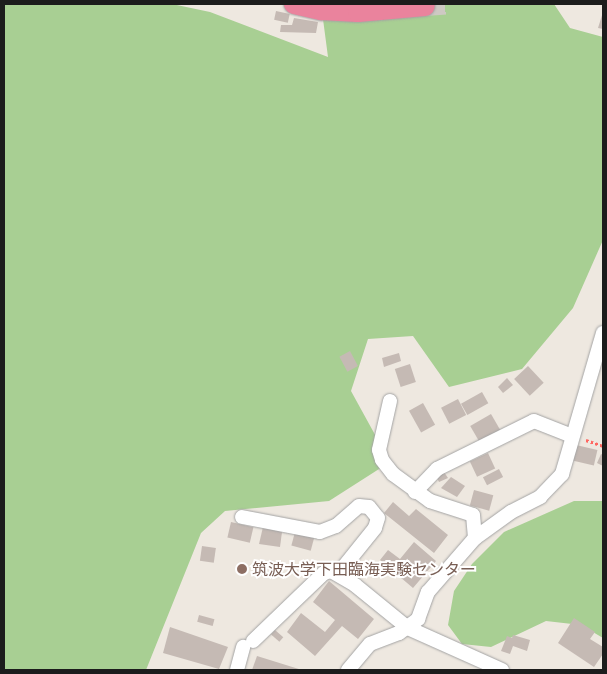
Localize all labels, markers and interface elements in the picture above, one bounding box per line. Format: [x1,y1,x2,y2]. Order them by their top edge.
place label: 筑波大学下田臨海実験センター [252,559,476,579]
marker: 筑波大学下田臨海実験センター [236,563,248,575]

